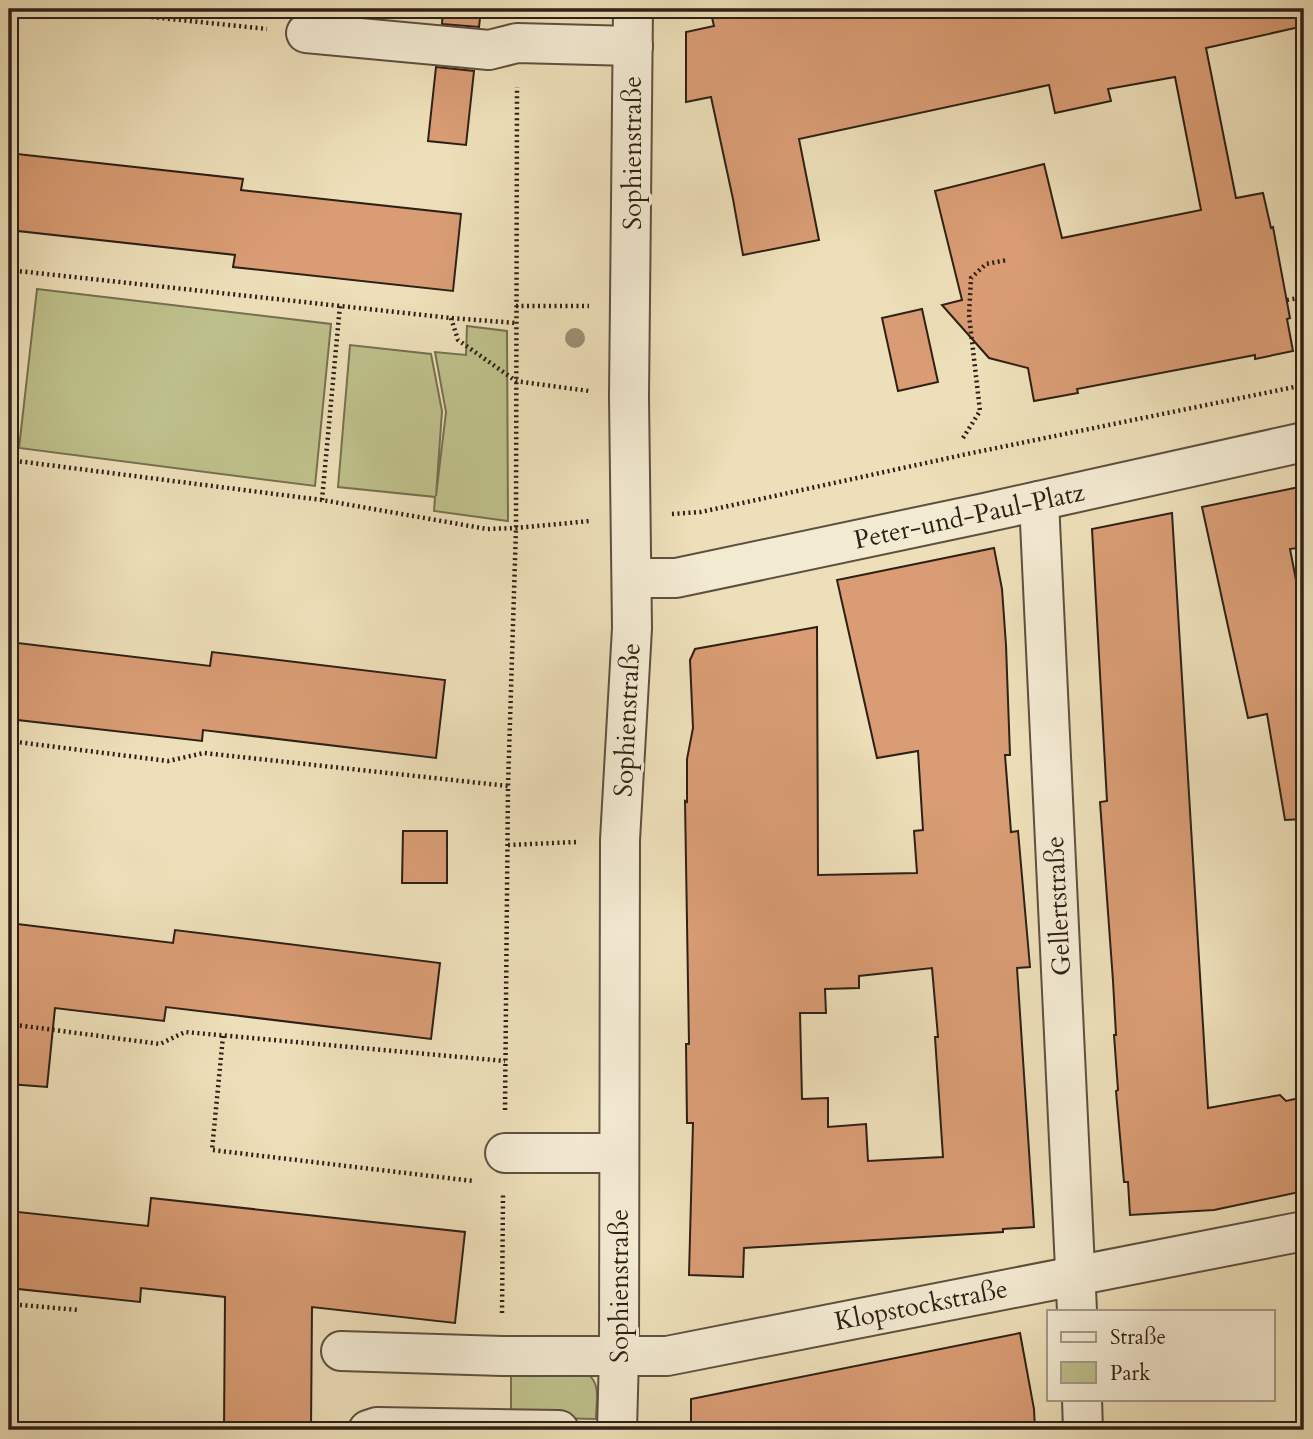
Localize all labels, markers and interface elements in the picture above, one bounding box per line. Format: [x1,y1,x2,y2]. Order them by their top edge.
street label: Sophienstraße [615,76,650,230]
street label: Peter-und-Paul-Platz [850,474,1088,558]
street label: Sophienstraße [605,642,649,798]
street label: Gellertstraße [1037,835,1079,977]
street label: Sophienstraße [602,1209,637,1363]
street label: Klopstockstraße [832,1271,1010,1339]
legend [1047,1310,1274,1400]
text: Straße [1110,1323,1166,1352]
text: Park [1110,1359,1151,1388]

